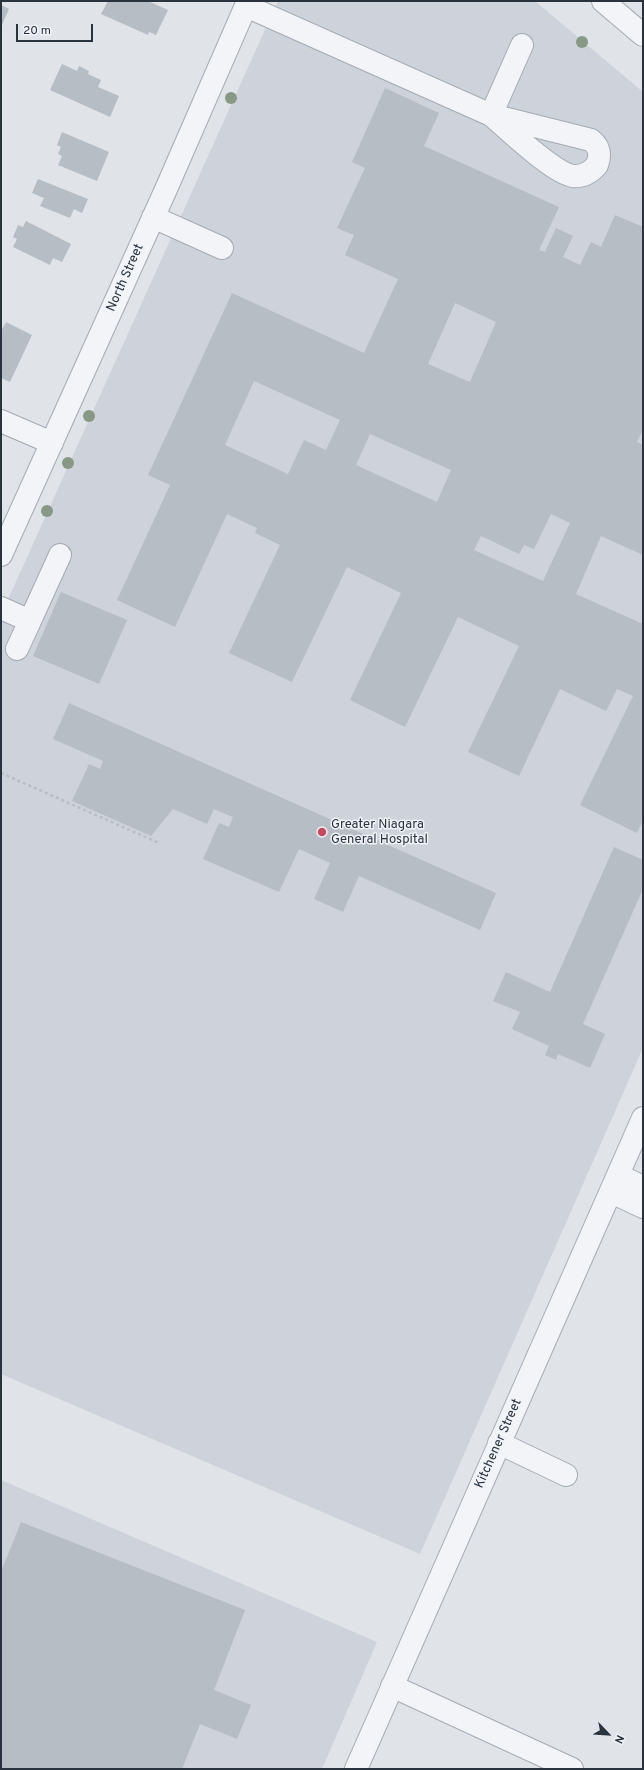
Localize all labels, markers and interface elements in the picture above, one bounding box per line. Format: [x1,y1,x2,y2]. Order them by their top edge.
scale bar [18,16,95,42]
text: 20 m [23,23,51,39]
street label: North Street [104,242,148,314]
place label: Greater Niagara General Hospital [331,817,428,848]
marker: Greater Niagara General Hospital [316,826,328,838]
street label: Kitchener Street [472,1397,526,1491]
north arrow [588,1714,628,1754]
text: N [611,1733,627,1746]

